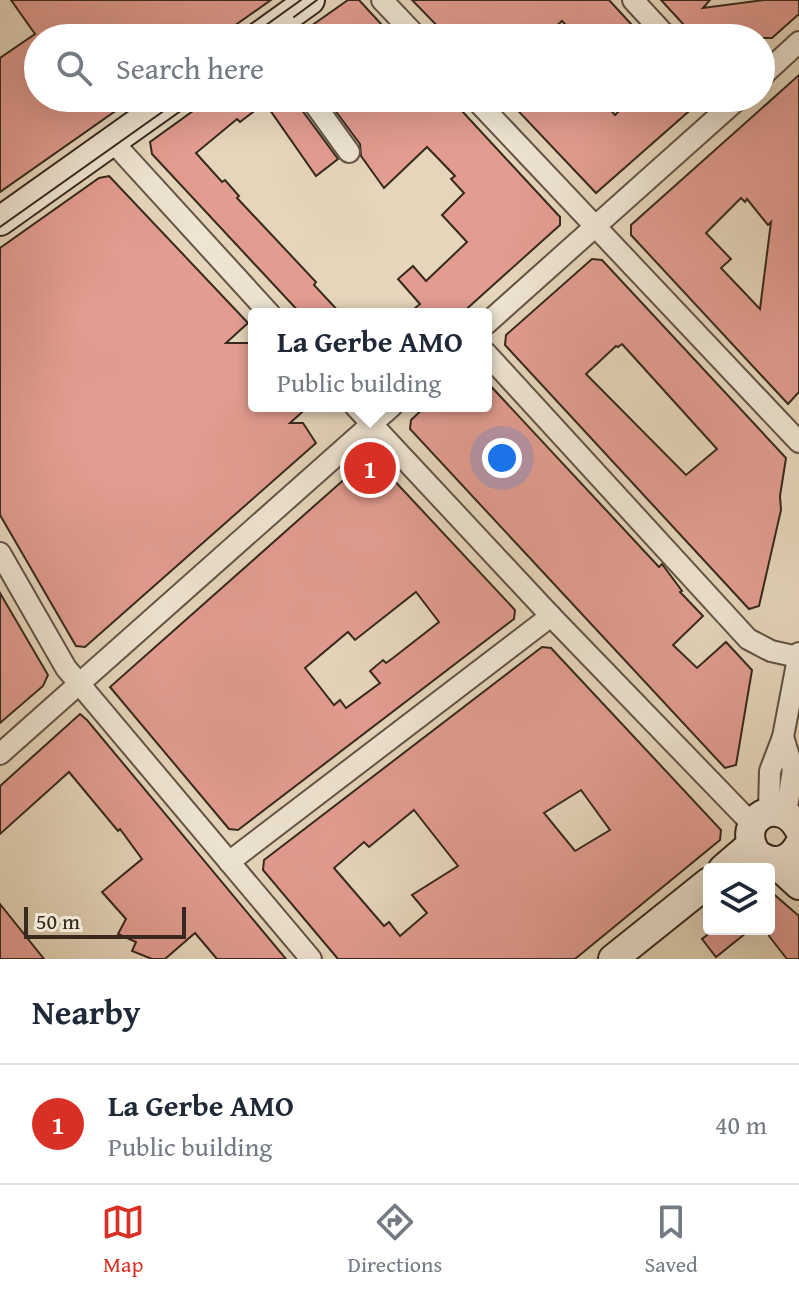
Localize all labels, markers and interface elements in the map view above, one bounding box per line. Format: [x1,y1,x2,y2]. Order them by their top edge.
search box [24,24,775,112]
icon: search [52,46,96,90]
text: Search here [116,46,264,90]
popup [248,308,492,412]
text: La Gerbe AMO [277,319,463,363]
text: Public building [277,363,441,402]
pin: 1 [344,438,396,498]
your location [482,438,522,478]
map controls [703,863,775,935]
button: layers [703,863,775,935]
scale bar [24,903,186,939]
text: 50 m [36,905,80,937]
text: Nearby [32,987,141,1036]
text: La Gerbe AMO [108,1083,294,1127]
text: 1 [51,1105,65,1144]
text: 40 m [715,1105,767,1144]
text: Public building [108,1127,272,1166]
tab: Map [101,1200,145,1280]
tab: Directions [348,1200,442,1280]
tab: Saved [645,1200,698,1280]

